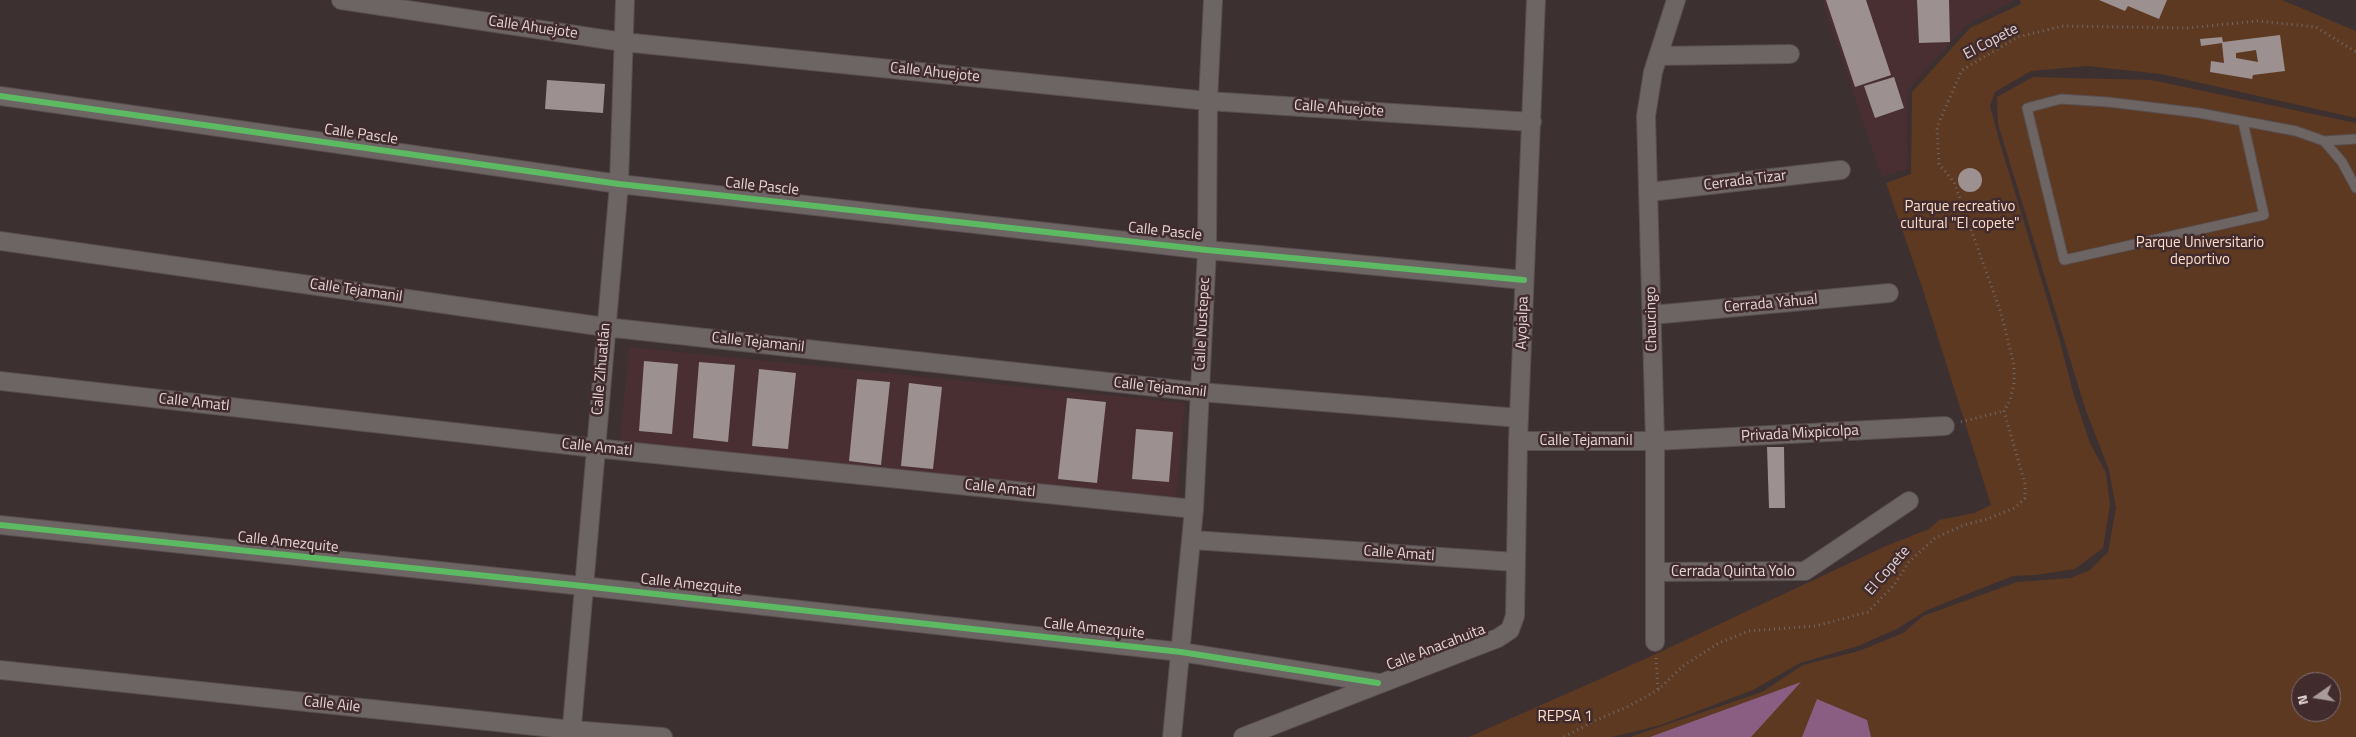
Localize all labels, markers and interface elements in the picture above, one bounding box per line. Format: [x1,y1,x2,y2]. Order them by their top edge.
street label: Calle Ahuejote [487,13,579,43]
street label: El Copete [1961,20,2021,64]
street label: Calle Ahuejote [889,59,981,87]
street label: Calle Ahuejote [1293,97,1385,121]
street label: Calle Pascle [323,121,399,149]
street label: Cerrada Tizar [1703,167,1787,195]
street label: Calle Pascle [724,174,800,200]
park label: Parque recreativo cultural "El copete" [1900,198,2020,233]
street label: Calle Pascle [1127,219,1203,245]
park label: Parque Universitario deportivo [2136,234,2264,269]
street label: Calle Tejamanil [309,276,403,306]
street label: Calle Nustepec [1192,277,1214,371]
street label: Chaucingo [1642,286,1662,352]
street label: Cerrada Yahual [1723,291,1819,317]
street label: Ayojalpa [1513,296,1533,350]
street label: Calle Zihuatlán [589,322,615,416]
street label: Calle Tejamanil [711,329,805,357]
street label: Calle Tejamanil [1113,374,1207,402]
street label: Calle Amatl [158,390,230,416]
street label: Privada Mixpicolpa [1741,422,1859,446]
street label: Calle Tejamanil [1539,432,1633,450]
street label: Calle Amatl [561,435,633,461]
street label: Calle Amatl [964,476,1036,502]
street label: Calle Amezquite [237,529,339,557]
street label: Calle Amatl [1363,543,1435,565]
street label: El Copete [1862,543,1914,599]
street label: Cerrada Quinta Yolo [1671,563,1795,581]
street label: Calle Amezquite [640,571,742,599]
street label: Calle Amezquite [1043,615,1145,643]
street label: Calle Anacahuita [1384,621,1488,675]
north arrow [2291,672,2341,722]
street label: Calle Aile [303,693,361,717]
text: N [2291,693,2313,707]
park label: REPSA 1 [1537,708,1593,726]

